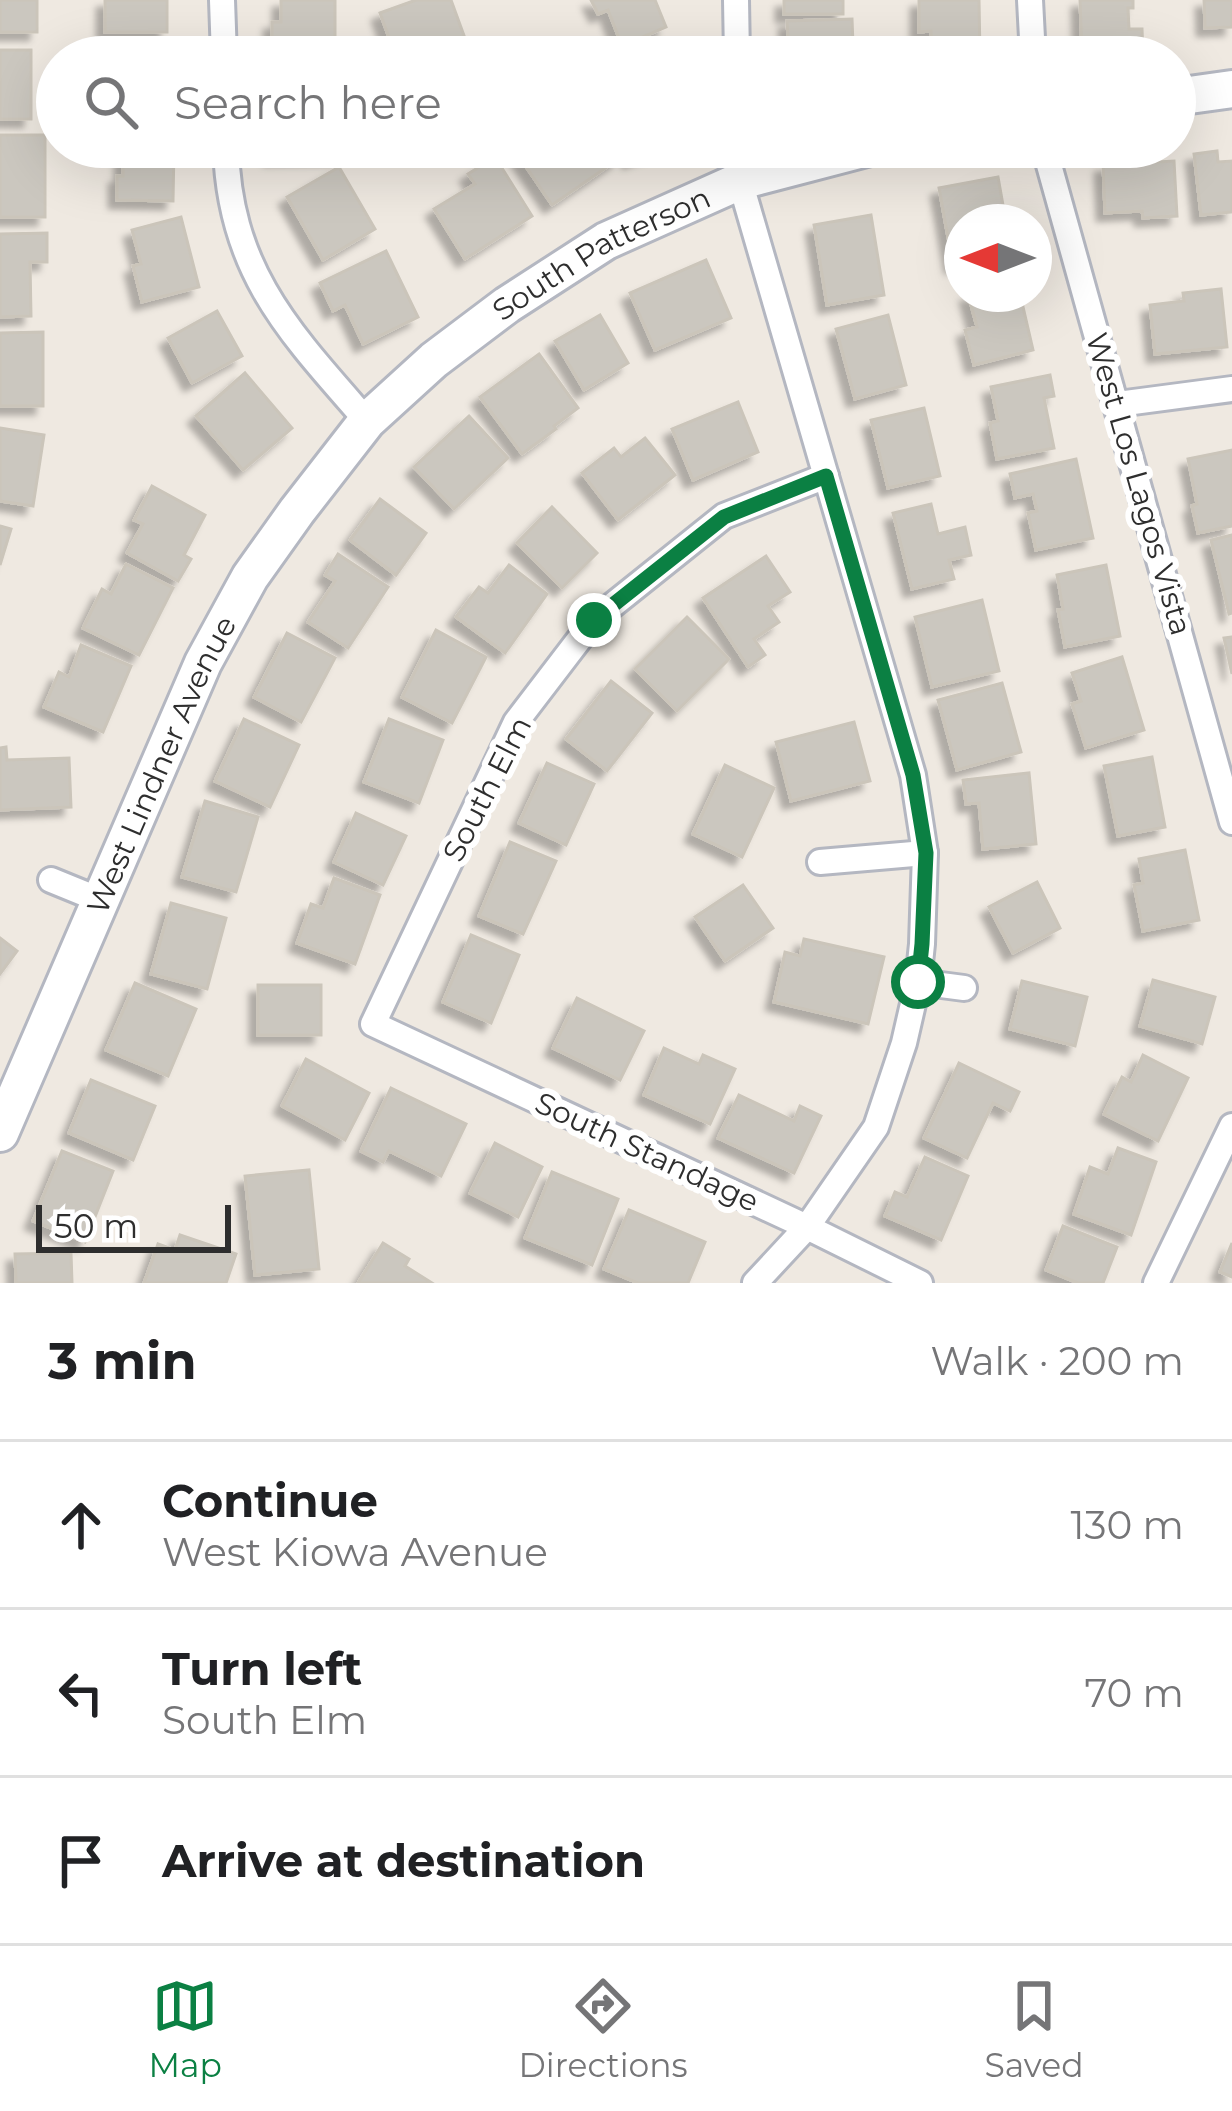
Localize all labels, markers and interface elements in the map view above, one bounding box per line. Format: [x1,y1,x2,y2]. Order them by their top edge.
search box [36,36,1196,168]
icon: search [78,69,144,135]
text: Search here [174,75,442,130]
street label: South Patterson [485,178,716,328]
north arrow [944,204,1052,312]
street label: West Los Lagos Vista [1078,329,1200,639]
route end [567,593,621,647]
street label: West Lindner Avenue [78,609,244,919]
street label: South Elm [435,710,539,868]
route start [891,955,945,1009]
street label: South Standage [529,1084,765,1220]
scale bar [36,1199,231,1252]
text: 50 m [54,1206,138,1246]
text: 3 min [48,1330,197,1392]
text: Walk · 200 m [930,1337,1184,1385]
text: Continue [162,1473,378,1528]
icon: ahead [48,1492,114,1558]
text: 130 m [1071,1501,1184,1549]
text: West Kiowa Avenue [162,1528,548,1576]
text: Turn left [162,1641,362,1696]
icon: left [48,1660,114,1726]
text: 70 m [1084,1669,1184,1717]
text: South Elm [162,1696,367,1744]
icon: arrive [48,1828,114,1894]
text: Arrive at destination [162,1833,645,1888]
tab: Map [148,1973,222,2085]
tab: Directions [519,1973,688,2085]
tab: Saved [984,1973,1084,2085]

